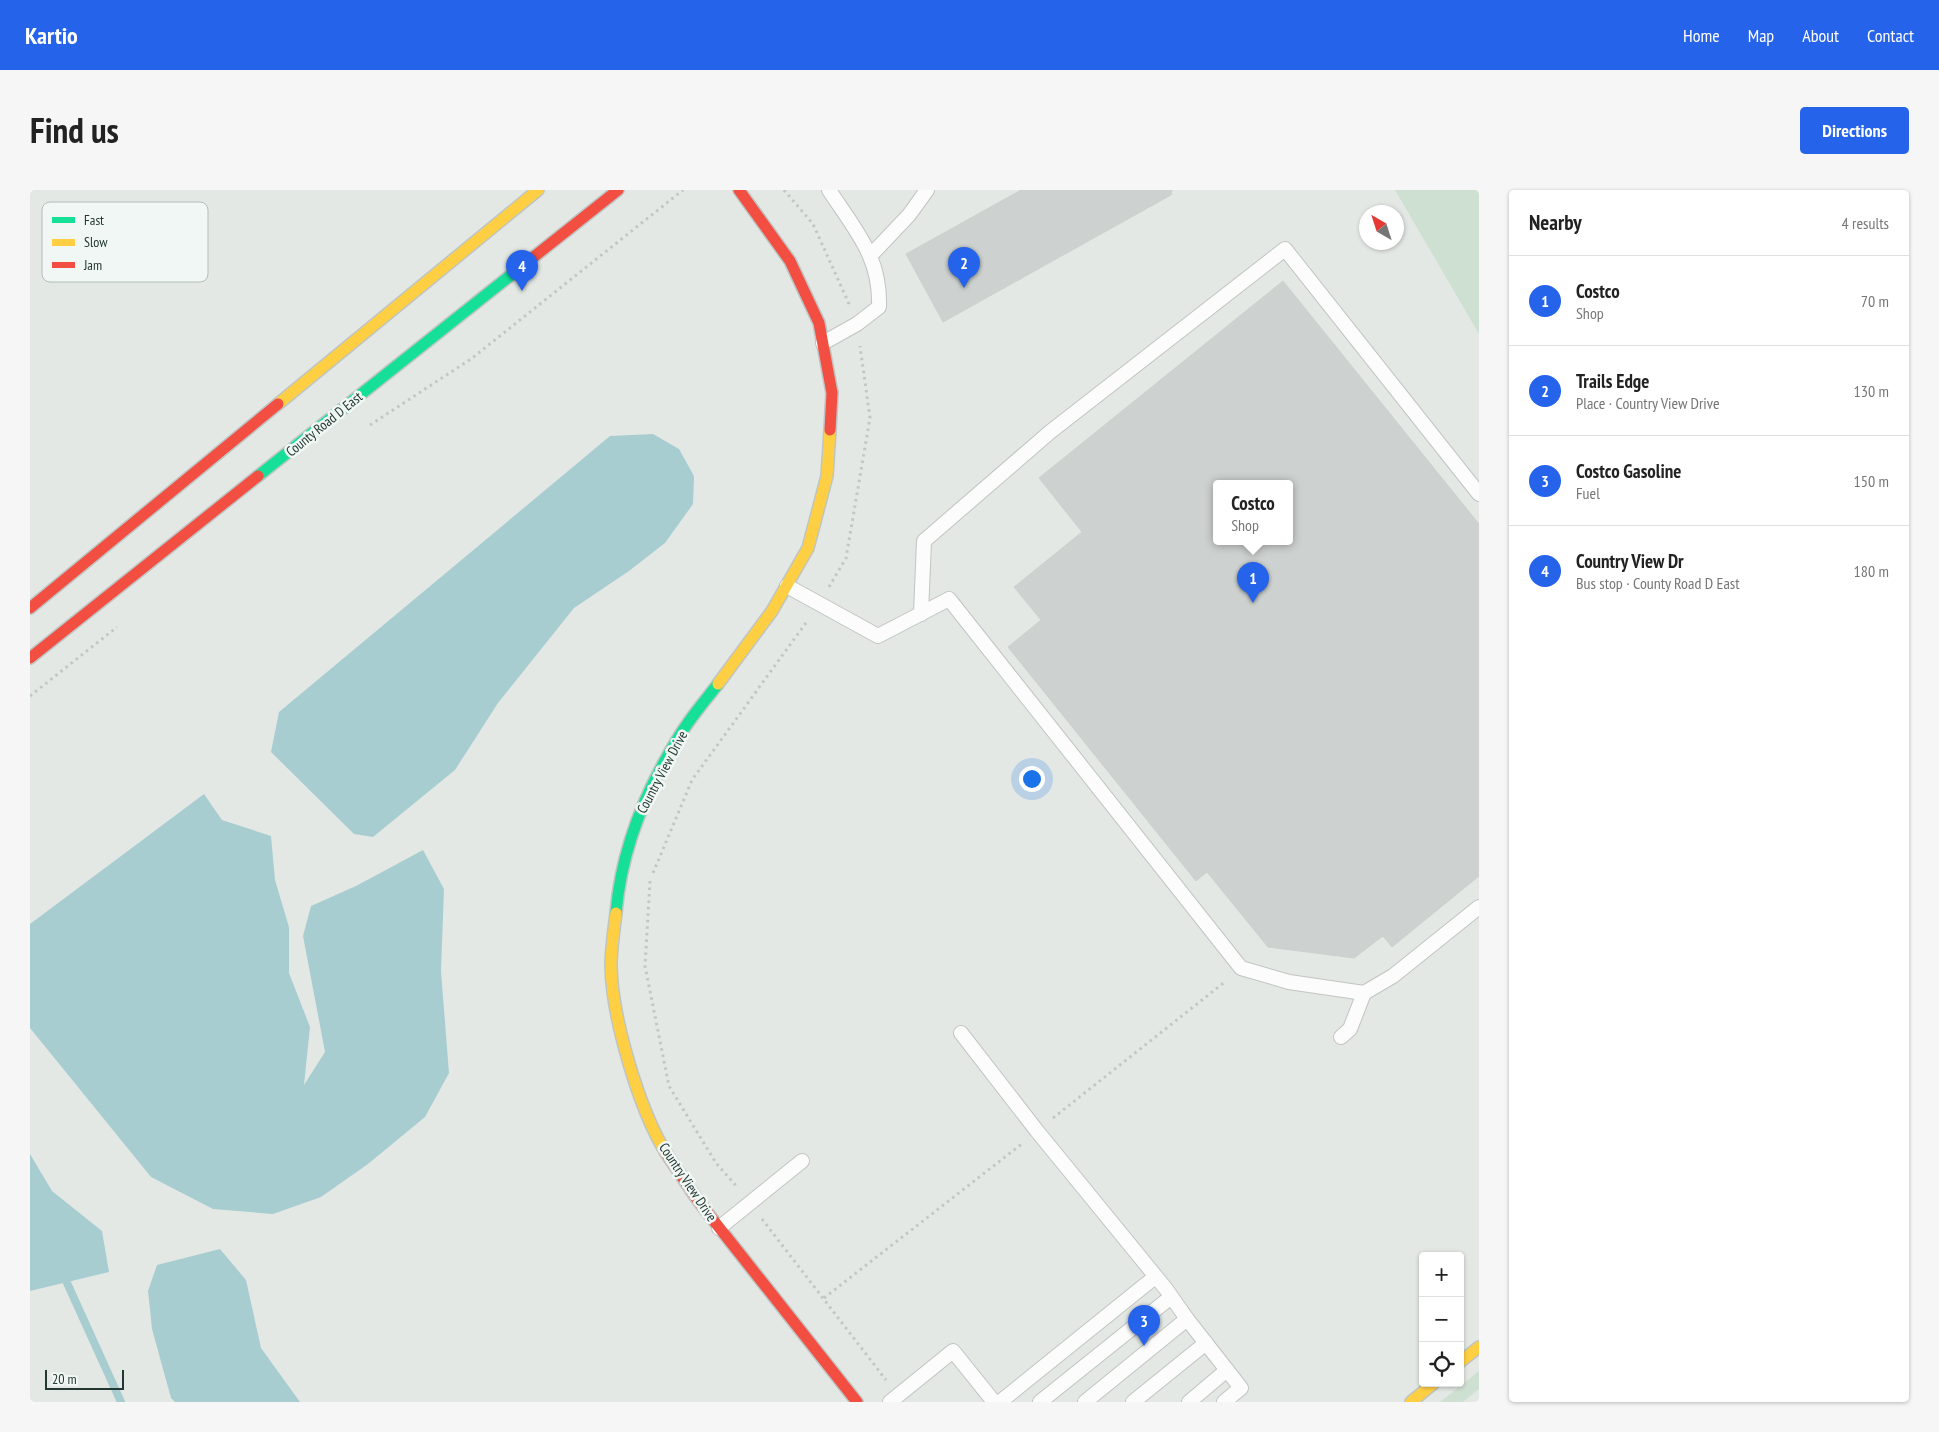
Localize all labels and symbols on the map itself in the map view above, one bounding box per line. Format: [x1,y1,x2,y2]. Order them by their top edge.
legend [42,202,208,282]
north arrow [1359,205,1404,250]
text: Fast [84,211,104,229]
text: Slow [84,233,108,251]
pin: 2 [948,247,980,288]
pin: 4 [506,250,538,291]
text: Jam [83,256,102,274]
street label: County Road D East [282,388,366,460]
pin: 1 [1237,562,1269,603]
street label: Country View Drive [633,727,691,816]
your location [1019,766,1045,792]
street label: Country View Drive [655,1139,721,1225]
pin: 3 [1128,1305,1160,1346]
scale bar [45,1367,124,1390]

